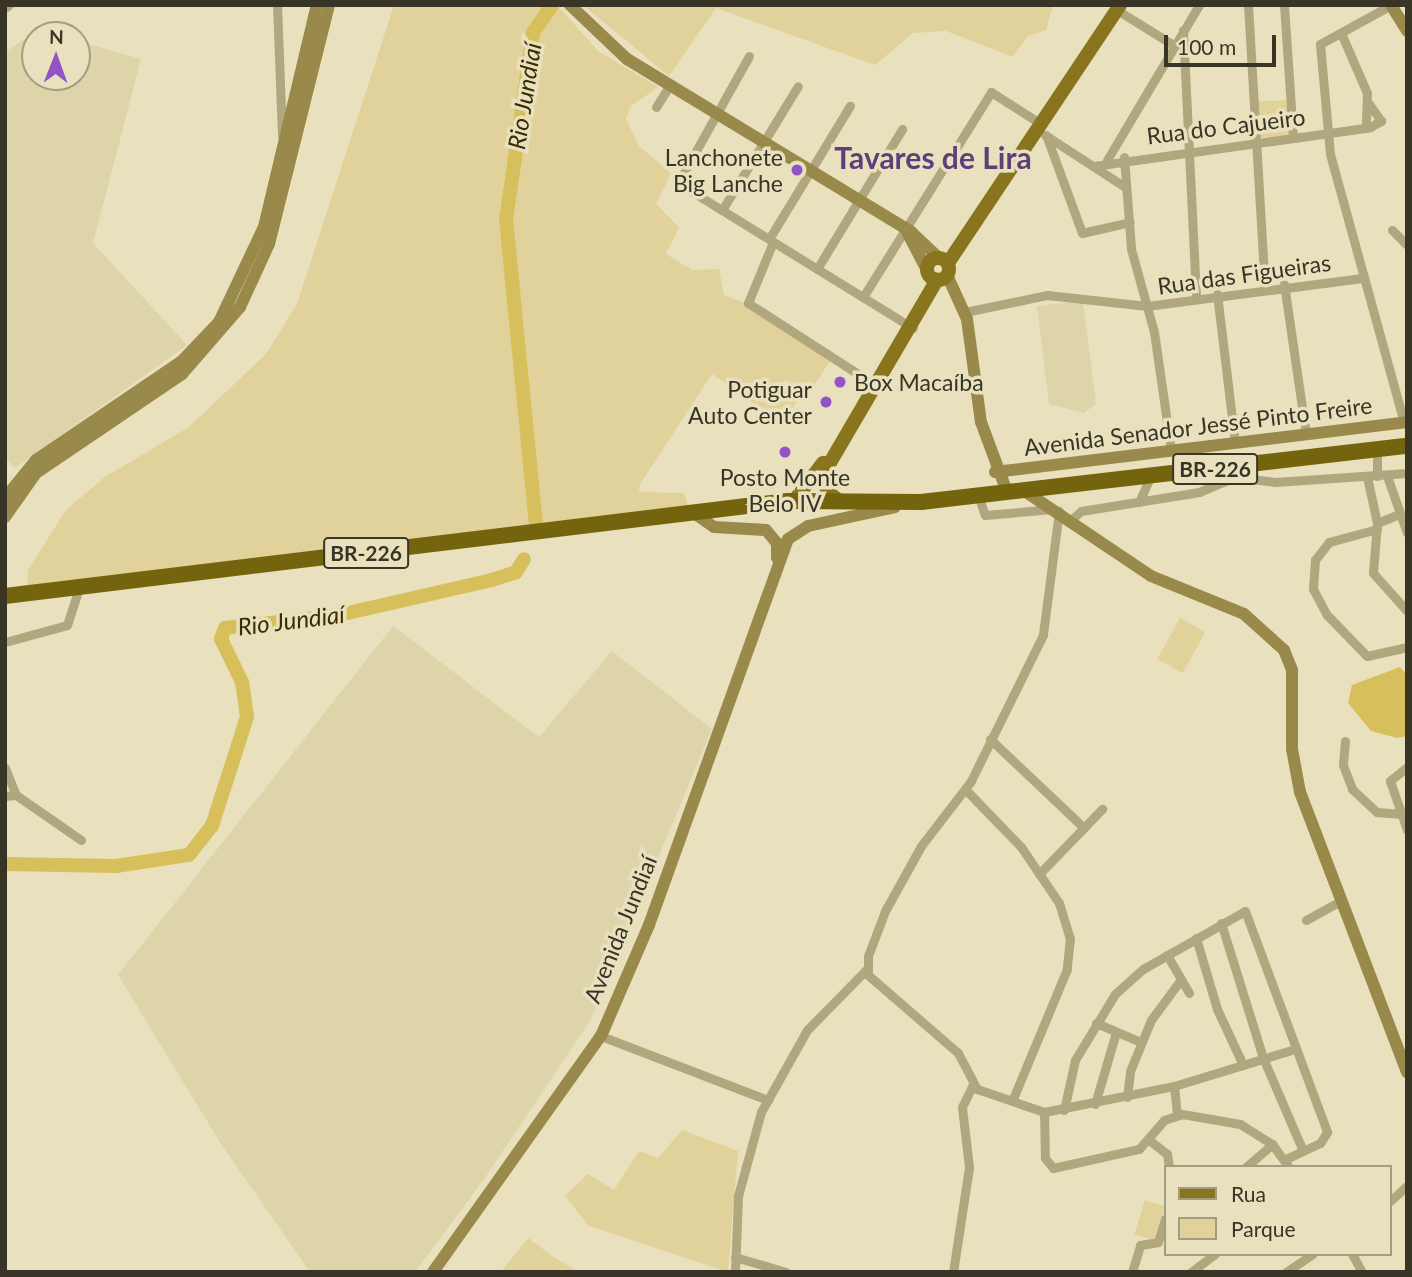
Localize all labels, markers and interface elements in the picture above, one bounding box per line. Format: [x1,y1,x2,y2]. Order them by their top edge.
north arrow [21,21,91,91]
scale bar [1167,21,1279,65]
text: N [49,25,64,48]
text: 100 m [1177,34,1236,59]
water label: Rio Jundiaí [501,40,547,152]
street label: Rua do Cajueiro [1145,103,1307,149]
district label: Tavares de Lira [834,139,1032,175]
place label: Lanchonete Big Lanche [665,143,783,197]
marker: Lanchonete Big Lanche [789,162,805,178]
street label: Rua das Figueiras [1156,248,1332,300]
place label: Box Macaíba [854,368,984,396]
marker: Box Macaíba [832,374,848,390]
place label: Potiguar Auto Center [688,375,812,429]
street label: Avenida Senador Jessé Pinto Freire [1022,391,1374,461]
marker: Potiguar Auto Center [818,394,834,410]
marker: Posto Monte Belo IV [777,444,793,460]
road number: BR-226 [1171,452,1259,486]
place label: Posto Monte Belo IV [720,463,850,517]
road number: BR-226 [322,536,410,570]
water label: Rio Jundiaí [236,599,346,641]
street label: Avenida Jundiaí [578,851,662,1007]
legend [1164,1165,1391,1256]
text: Rua [1231,1181,1266,1206]
text: Parque [1231,1216,1296,1241]

